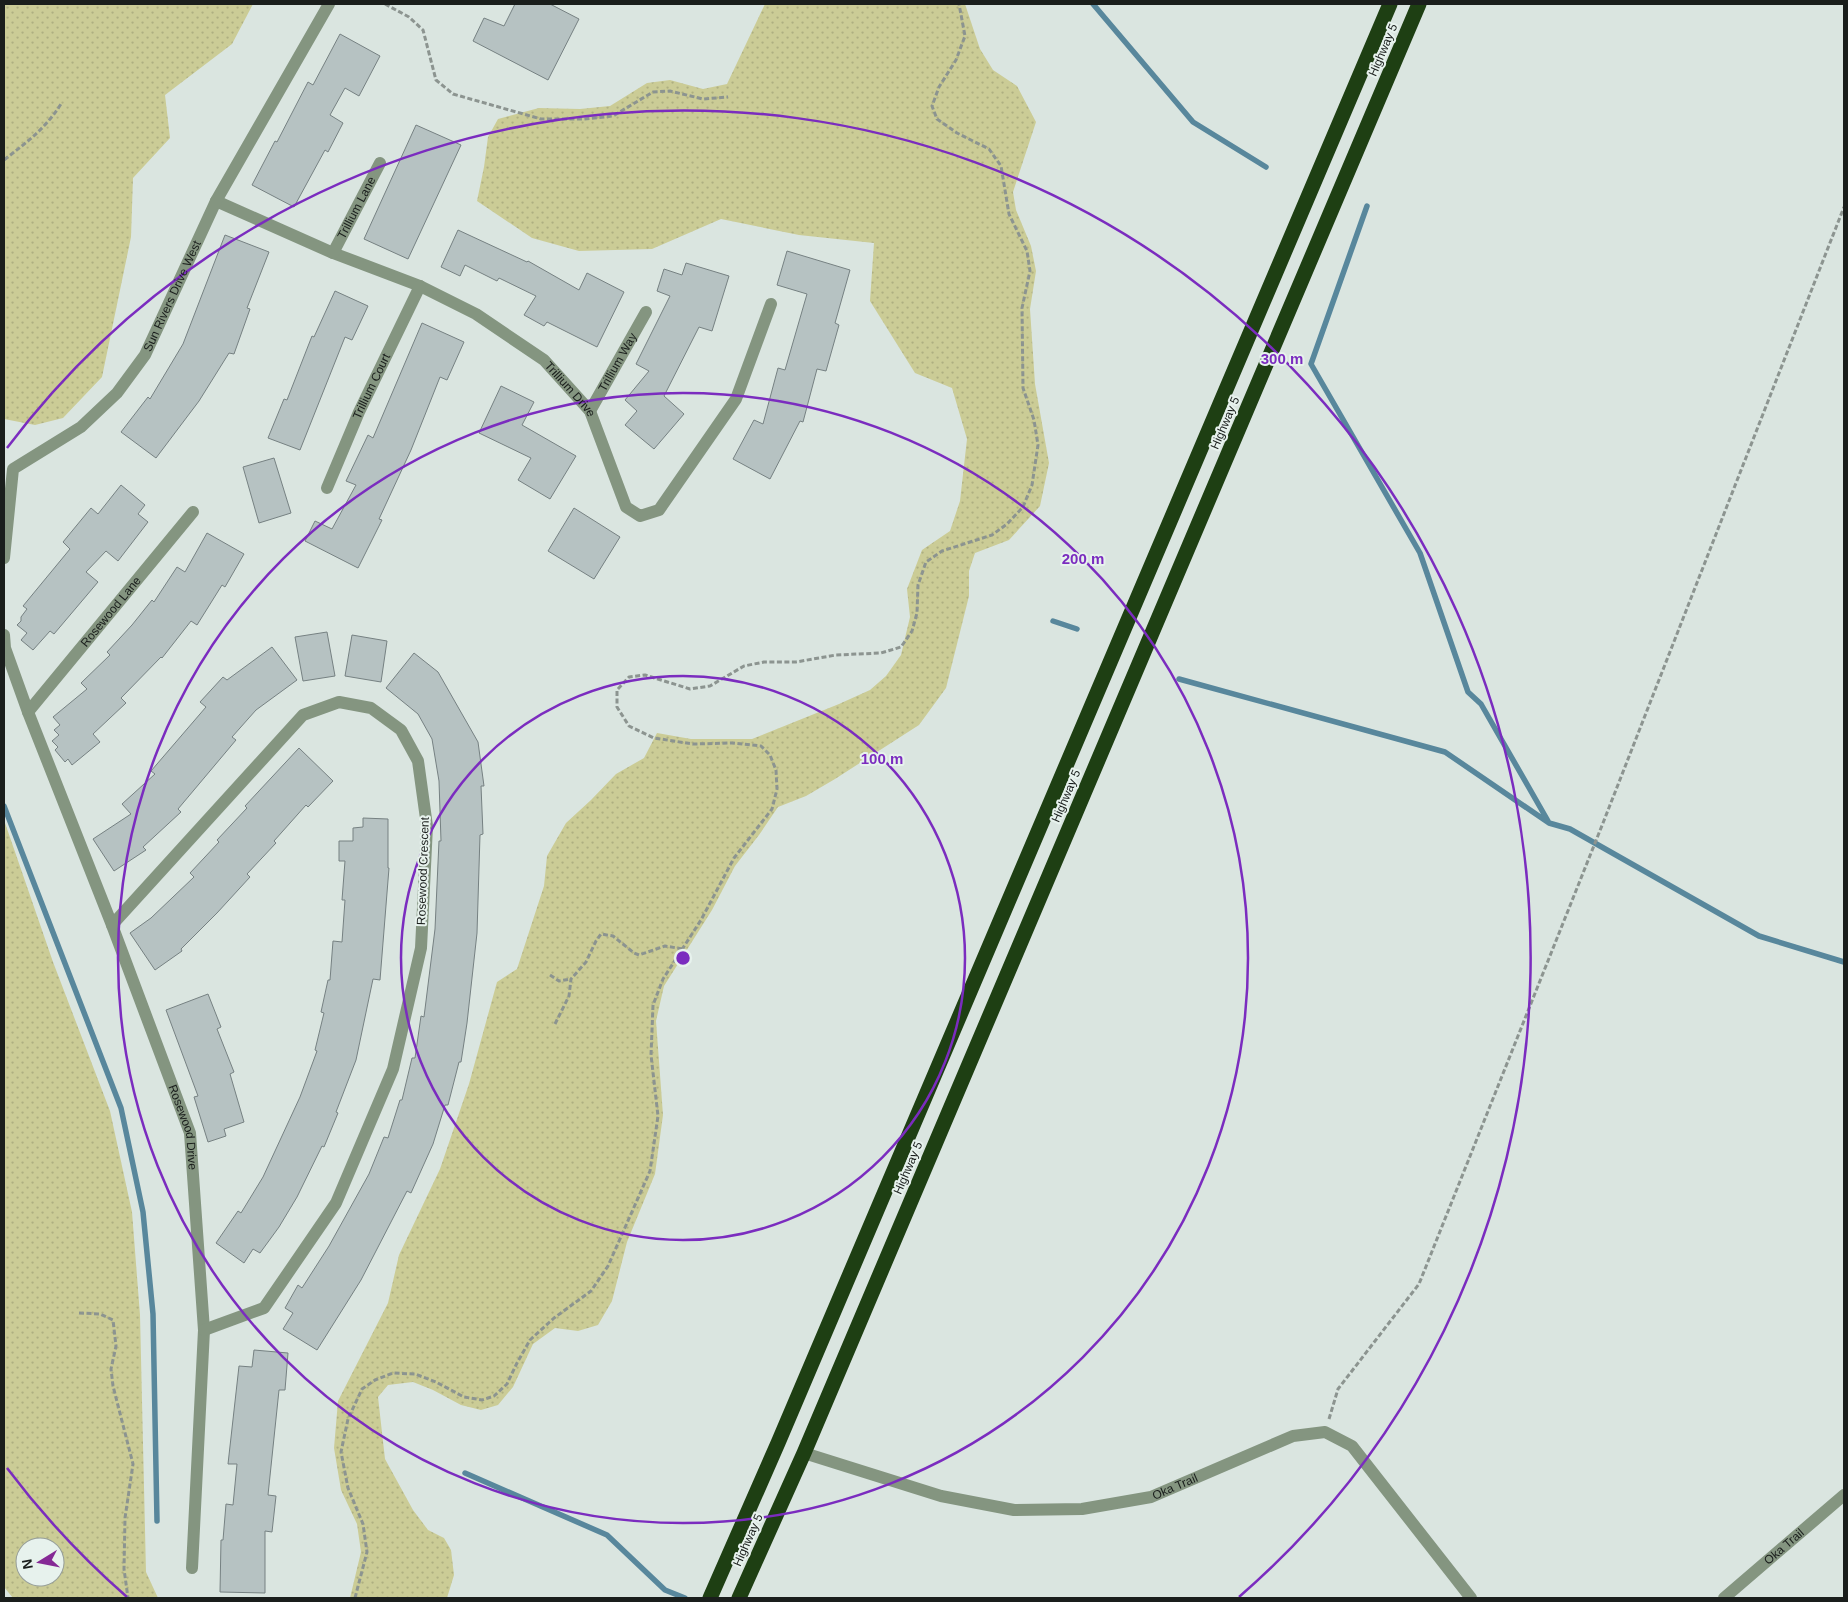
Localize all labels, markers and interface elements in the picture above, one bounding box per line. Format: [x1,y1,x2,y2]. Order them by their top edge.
street label: Highway 5 [1366,21,1401,79]
street label: Trillium Lane [335,174,379,241]
street label: Sun Rivers Drive West [141,238,204,354]
street label: Trillium Way [595,330,640,394]
text: 300 m [1261,350,1303,367]
street label: Trillium Court [350,351,393,421]
street label: Trillium Drive [542,359,599,419]
street label: Highway 5 [1208,394,1243,452]
text: 200 m [1062,550,1104,567]
street label: Rosewood Lane [78,574,144,650]
text: 100 m [861,750,903,767]
street label: Highway 5 [1049,767,1084,825]
street label: Rosewood Crescent [414,816,432,925]
centre of rings [674,949,692,967]
street label: Rosewood Drive [165,1083,200,1171]
street label: Highway 5 [891,1139,926,1197]
street label: Oka Trail [1150,1471,1200,1503]
street label: Highway 5 [730,1511,766,1568]
street label: Oka Trail [1761,1526,1807,1568]
north arrow [15,1537,65,1587]
text: N [18,1558,36,1571]

